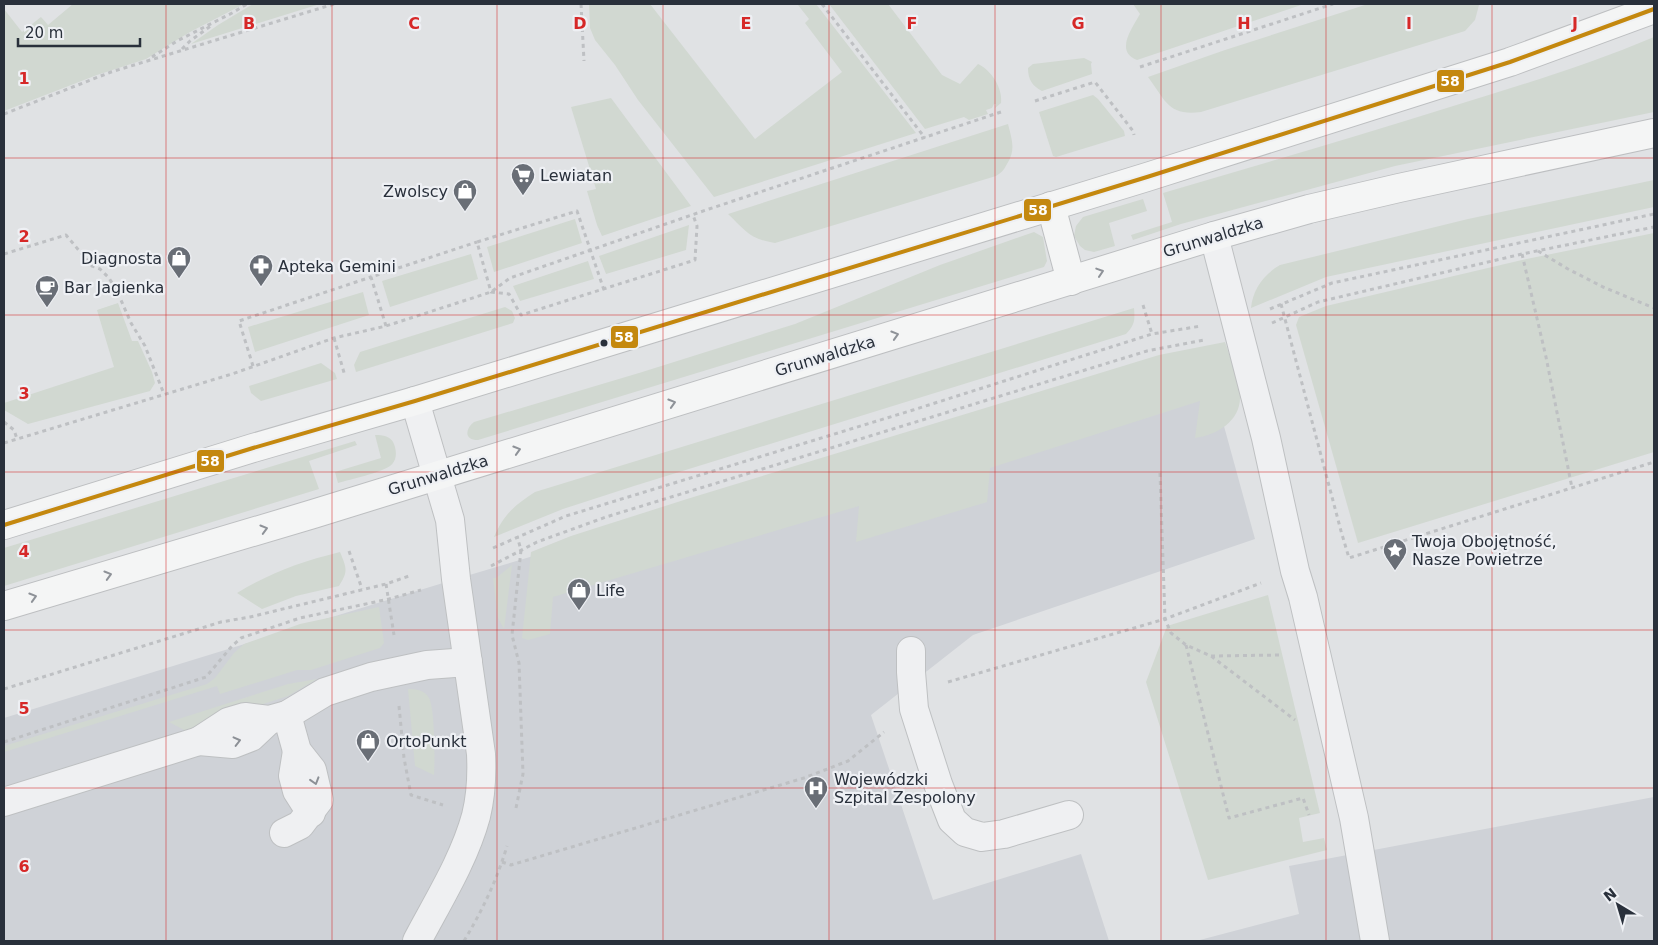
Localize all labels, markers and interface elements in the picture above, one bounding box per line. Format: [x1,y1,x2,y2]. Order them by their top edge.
text: B [243,14,255,33]
text: C [408,14,420,33]
text: D [573,14,587,33]
text: E [741,14,751,33]
text: F [907,14,917,33]
text: G [1071,14,1085,33]
text: H [1237,14,1251,33]
text: I [1406,14,1412,33]
text: J [1571,14,1578,33]
scale bar [18,15,140,47]
text: 20 m [25,24,63,42]
text: 1 [18,69,30,88]
line badge: 58 [1436,69,1465,93]
text: 58 [1440,73,1460,89]
supermarket icon: Lewiatan [510,162,536,196]
place label: Lewiatan [540,166,612,185]
shop icon: Zwolscy [452,178,478,212]
place label: Zwolscy [383,182,448,201]
line badge: 58 [1023,198,1052,222]
text: 58 [1028,202,1048,218]
street label: Grunwaldzka [1161,213,1265,261]
text: 2 [18,227,30,246]
shop icon: Diagnosta [166,245,192,279]
place label: Diagnosta [81,249,162,268]
pharmacy icon: Apteka Gemini [248,253,274,287]
place label: Apteka Gemini [278,257,396,276]
one-way arrow [1095,268,1104,278]
cafe icon: Bar Jagienka [34,274,60,308]
place label: Bar Jagienka [64,278,164,297]
line badge: 58 [610,325,639,349]
text: 58 [614,329,634,345]
one-way arrow [890,331,898,341]
street label: Grunwaldzka [773,332,877,380]
unlabelled marker [599,338,609,348]
text: 3 [18,384,30,403]
one-way arrow [668,399,676,409]
one-way arrow [512,446,520,456]
line badge: 58 [196,449,225,473]
street label: Grunwaldzka [386,451,490,499]
text: 58 [200,453,220,469]
one-way arrow [259,524,268,534]
place label: Twoja Obojętność, Nasze Powietrze [1411,532,1557,569]
place icon: Twoja Obojętność, Nasze Powietrze [1382,537,1408,571]
text: 4 [18,542,30,561]
one-way arrow [104,570,112,580]
shop icon: Life [566,577,592,611]
place label: Life [596,581,625,600]
one-way arrow [28,593,36,603]
text: 5 [18,699,30,718]
shop icon: OrtoPunkt [355,728,381,762]
place label: OrtoPunkt [386,732,466,751]
one-way arrow [233,736,242,747]
place label: Wojewódzki Szpital Zespolony [834,770,976,807]
hospital icon: Wojewódzki Szpital Zespolony [803,775,829,809]
one-way arrow [309,776,319,784]
text: 6 [18,857,30,876]
north arrow [1593,880,1643,930]
text: N [1600,885,1620,905]

